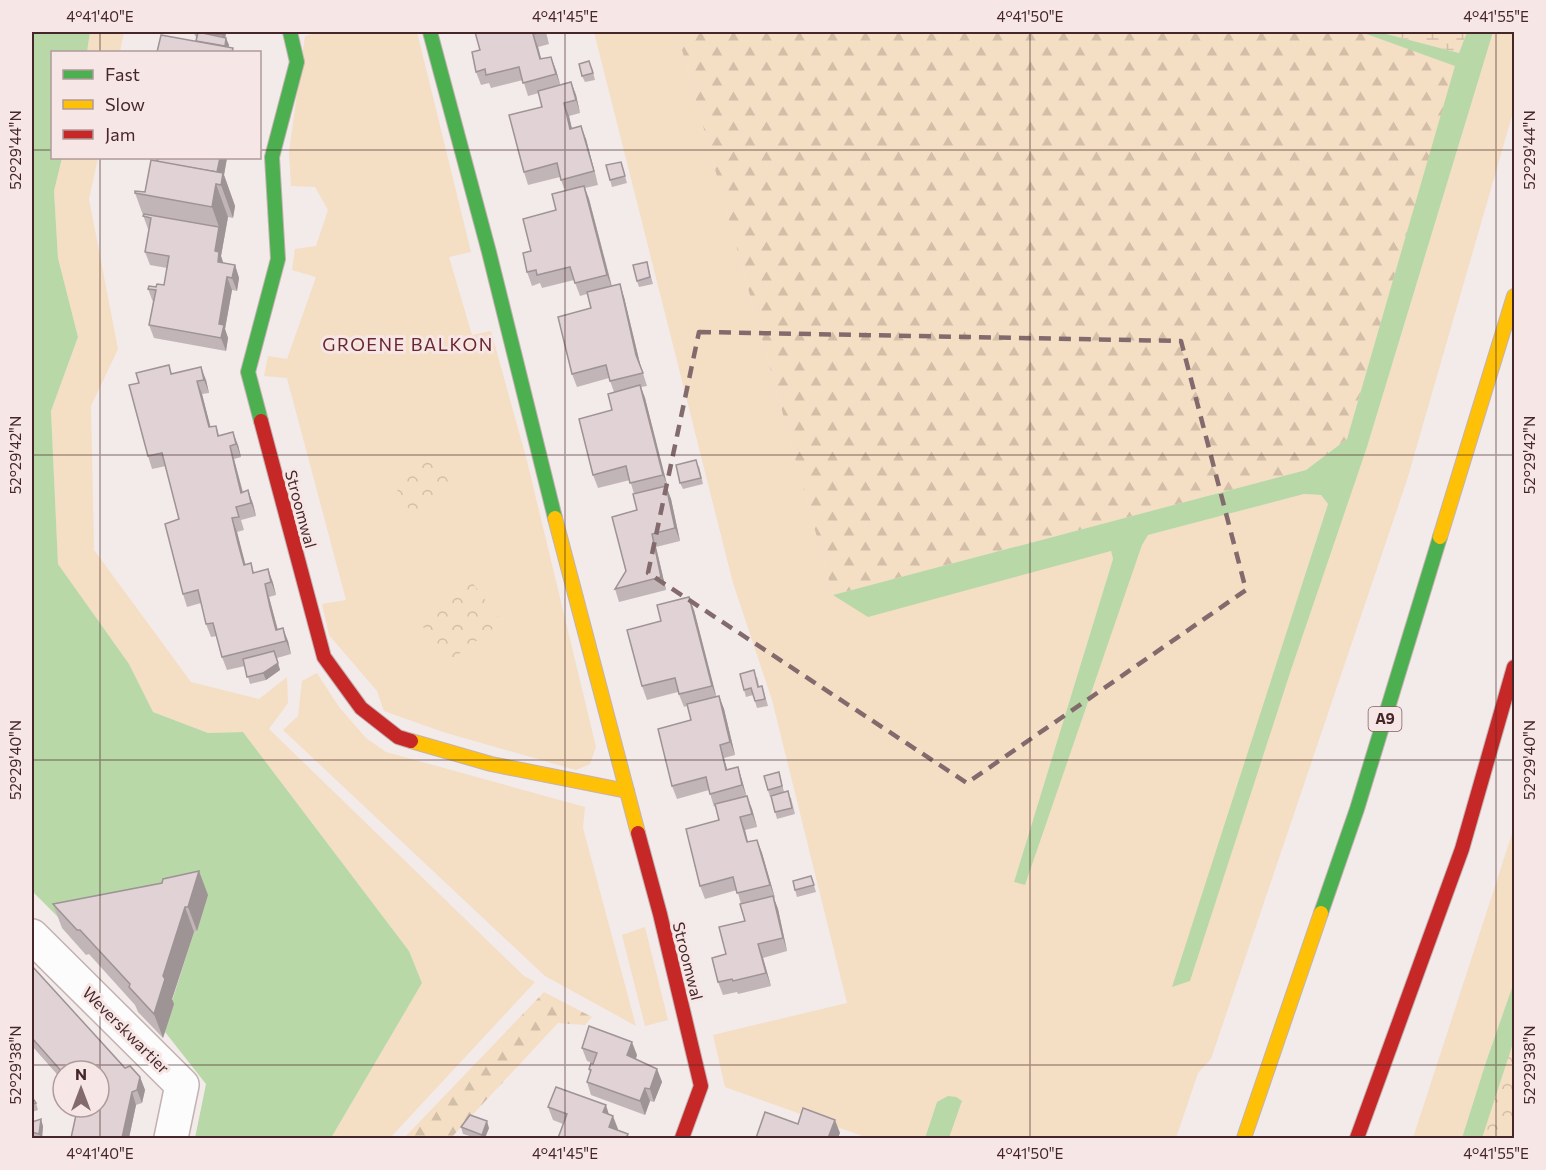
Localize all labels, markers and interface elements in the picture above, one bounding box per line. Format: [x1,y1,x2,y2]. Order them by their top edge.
text: 4°41'40"E [66,7,134,25]
text: 4°41'45"E [532,7,598,25]
text: 4°41'50"E [997,7,1064,25]
text: 4°41'55"E [1463,7,1529,25]
legend [51,51,261,159]
text: Fast [105,63,140,85]
text: Slow [105,93,145,115]
text: 52°29'44"N [6,110,24,190]
text: 52°29'44"N [1520,110,1538,190]
text: Jam [105,123,135,145]
district label: GROENE BALKON [322,333,494,355]
text: 52°29'42"N [6,416,24,494]
text: 52°29'42"N [1520,416,1538,494]
street label: Stroomwal [282,468,321,550]
road number: A9 [1368,707,1402,731]
text: 52°29'40"N [6,720,24,800]
text: 52°29'40"N [1520,720,1538,800]
street label: Stroomwal [670,920,707,1002]
street label: Weverskwartier [79,982,174,1077]
text: 52°29'38"N [6,1025,24,1105]
text: 52°29'38"N [1520,1025,1538,1105]
north arrow [51,1059,111,1119]
text: N [75,1064,87,1083]
text: 4°41'40"E [66,1144,134,1162]
text: 4°41'45"E [532,1144,598,1162]
text: 4°41'50"E [997,1144,1064,1162]
text: 4°41'55"E [1463,1144,1529,1162]

